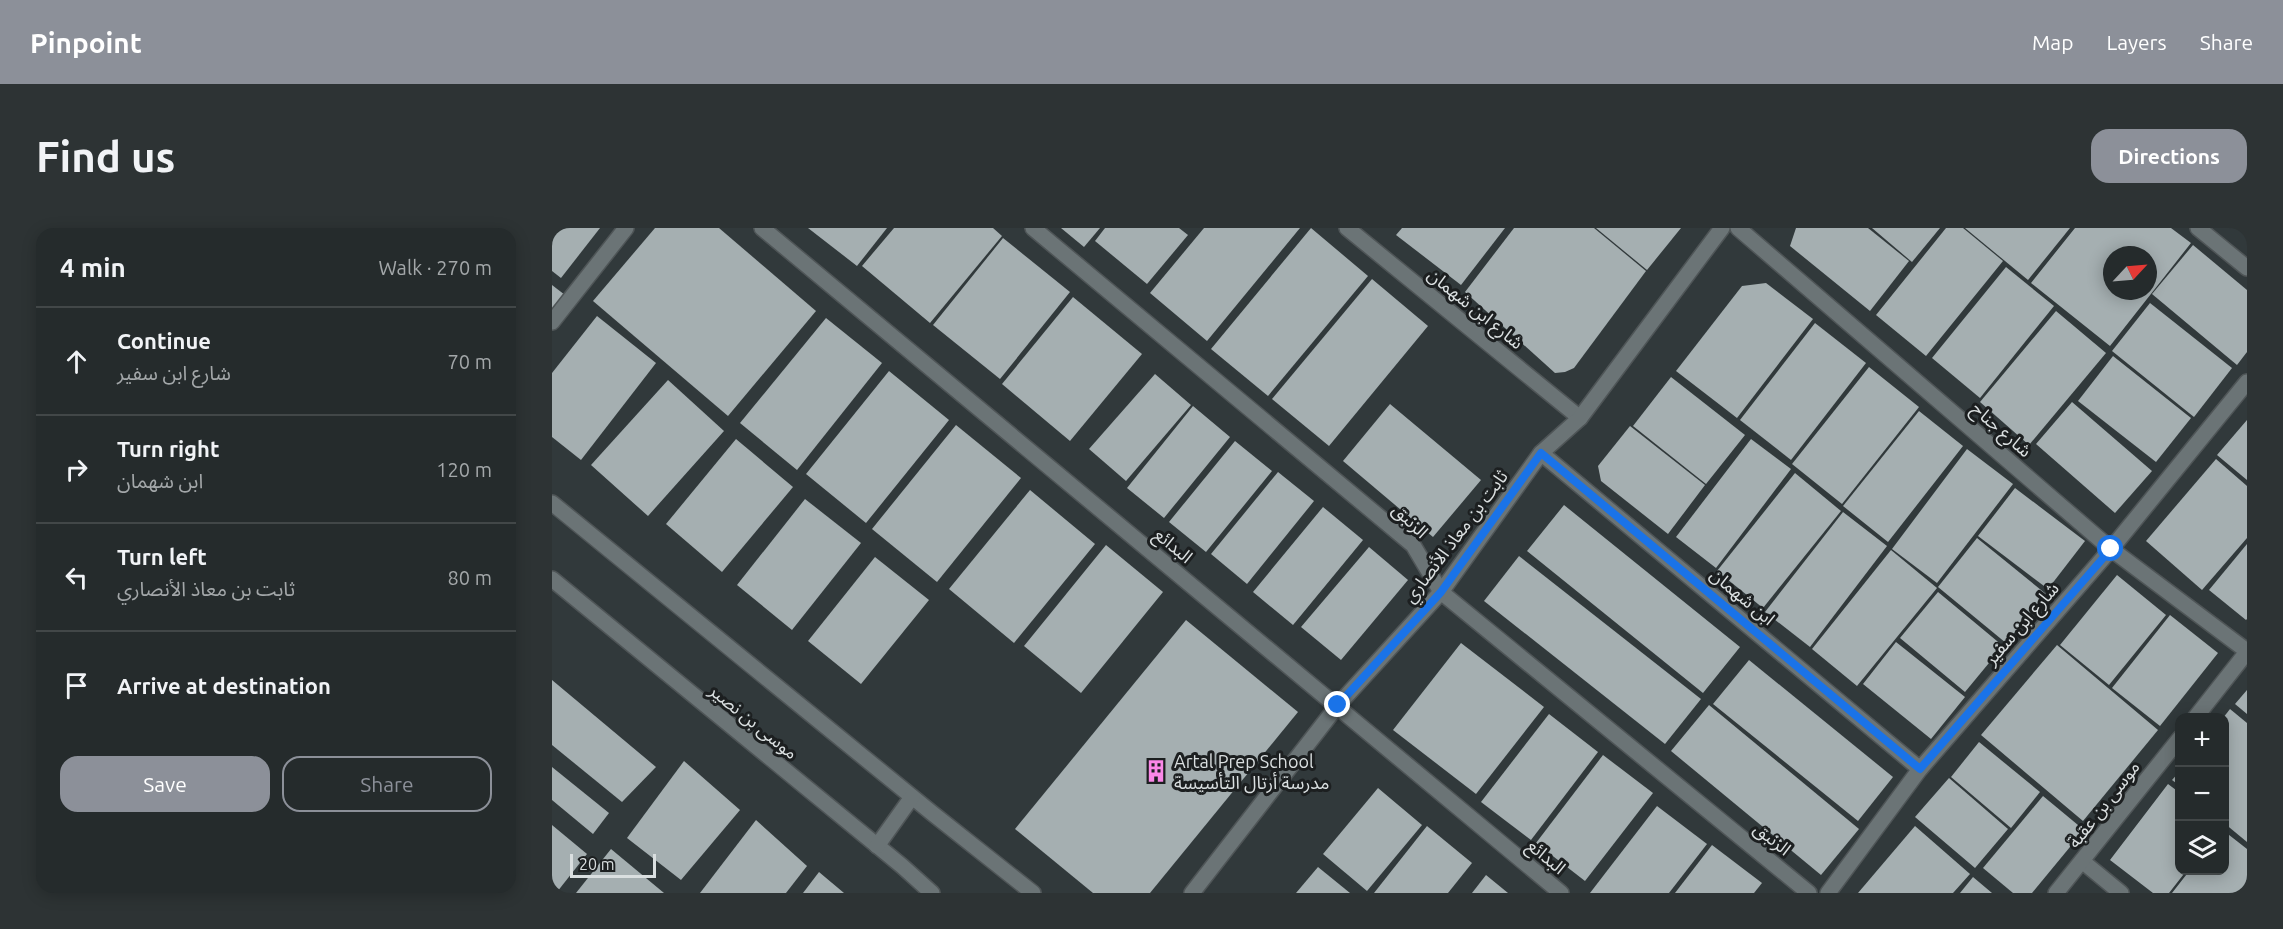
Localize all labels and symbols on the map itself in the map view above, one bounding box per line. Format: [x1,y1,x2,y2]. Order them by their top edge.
north arrow [2103,246,2157,300]
street label: شارع ابن شهمان [1421,263,1528,356]
street label: شارع جناح [1965,398,2036,464]
street label: ثابت بن معاذ الأنصاري [1399,466,1515,609]
street label: الزنبق [1388,499,1433,543]
street label: البدائع [1148,523,1197,570]
route start [2097,535,2123,561]
street label: ابن شهمان [1706,563,1779,630]
street label: شارع ابن سفير [1979,578,2066,672]
street label: موسى بن نصير [704,679,802,764]
route end [1324,691,1350,717]
place label: Artal Prep School مدرسة أرتال التأسيسة [1174,751,1329,794]
street label: موسى بن عقبة [2063,757,2145,853]
building icon: Artal Prep School مدرسة أرتال التأسيسة [1143,758,1169,784]
street label: الزنبق [1749,817,1795,860]
street label: البدائع [1521,834,1570,881]
scale bar [570,851,656,878]

